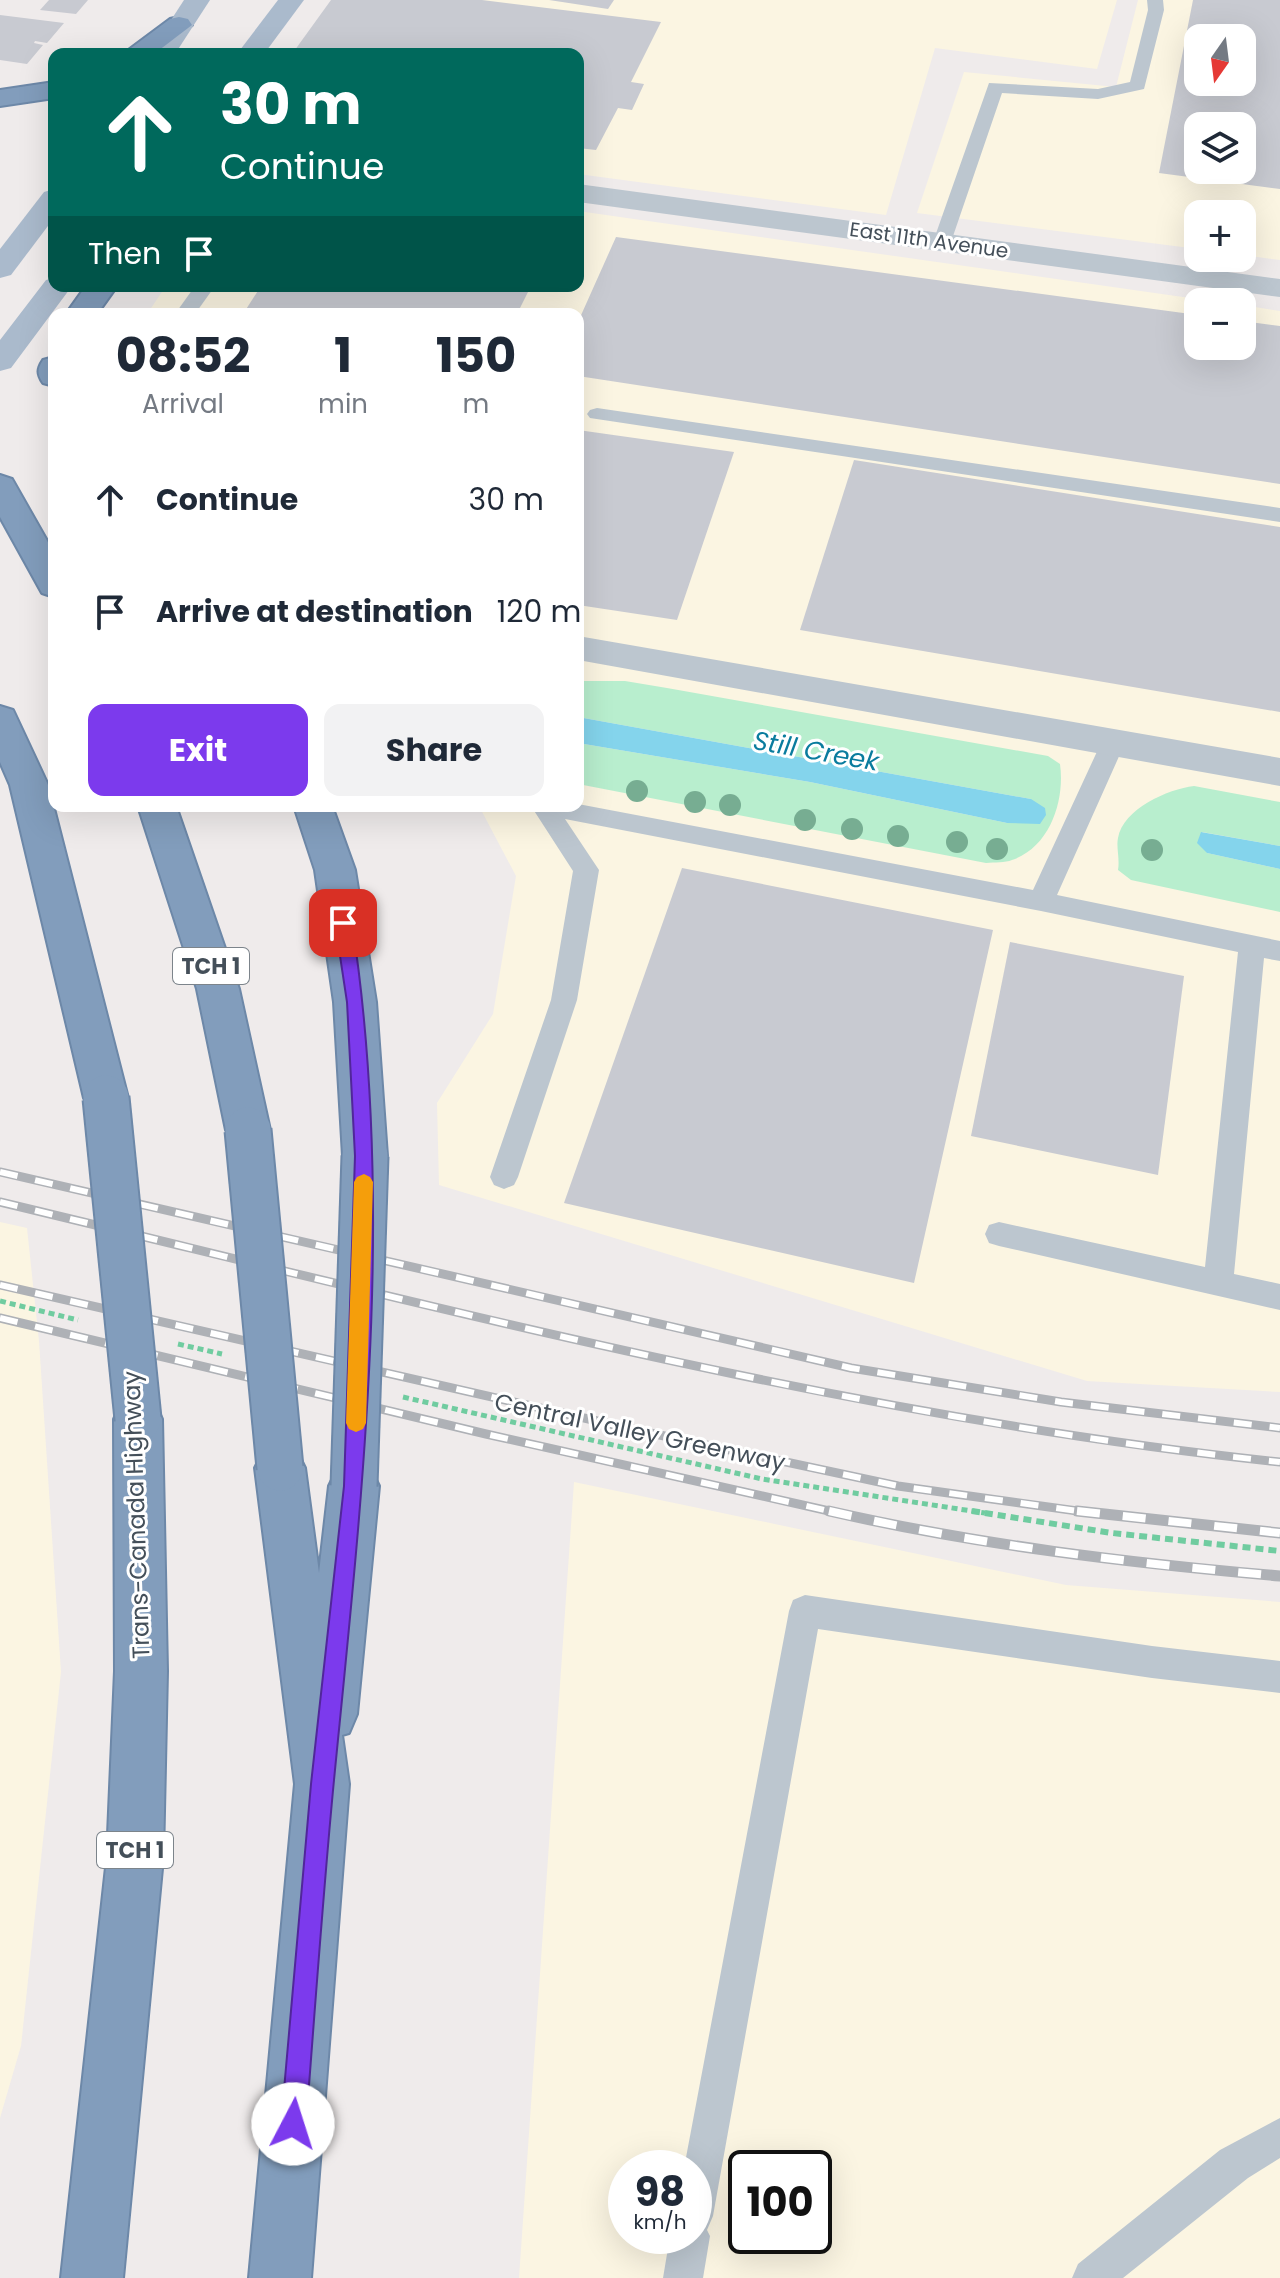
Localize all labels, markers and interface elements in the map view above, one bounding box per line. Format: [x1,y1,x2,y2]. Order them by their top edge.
north arrow [1184,24,1256,96]
map controls [1184,24,1256,360]
text: 30 m [220,65,362,144]
icon: ahead [88,80,192,184]
button: layers [1184,112,1256,184]
text: Continue [220,141,384,192]
button: + [1184,200,1256,272]
street label: East 11th Avenue [848,215,1010,265]
text: Then [88,232,161,275]
icon: arrive [177,232,221,276]
button: − [1184,288,1256,360]
text: 08:52 [116,322,250,389]
text: 1 [334,322,352,389]
text: 150 [436,322,516,389]
text: Arrival [142,386,224,422]
text: min [318,386,368,422]
text: m [463,386,489,422]
icon: ahead [88,478,132,522]
text: Continue [156,478,298,521]
text: 30 m [469,478,544,521]
icon: arrive [88,590,132,634]
text: Arrive at destination [156,590,473,633]
text: 120 m [497,590,581,633]
button: Exit [88,704,308,796]
button: Share [324,704,544,796]
water label: Still Creek [750,722,883,780]
pin [309,889,377,957]
icon: arrive [321,901,365,945]
road number: TCH 1 [173,948,249,984]
street label: Trans-Canada Highway [114,1370,158,1659]
street label: Central Valley Greenway [492,1385,789,1479]
road number: TCH 1 [97,1832,173,1868]
position arrow [251,2082,335,2166]
speed limit sign: 100 [728,2150,832,2254]
text: 98 [635,2164,685,2220]
text: km/h [633,2208,687,2236]

